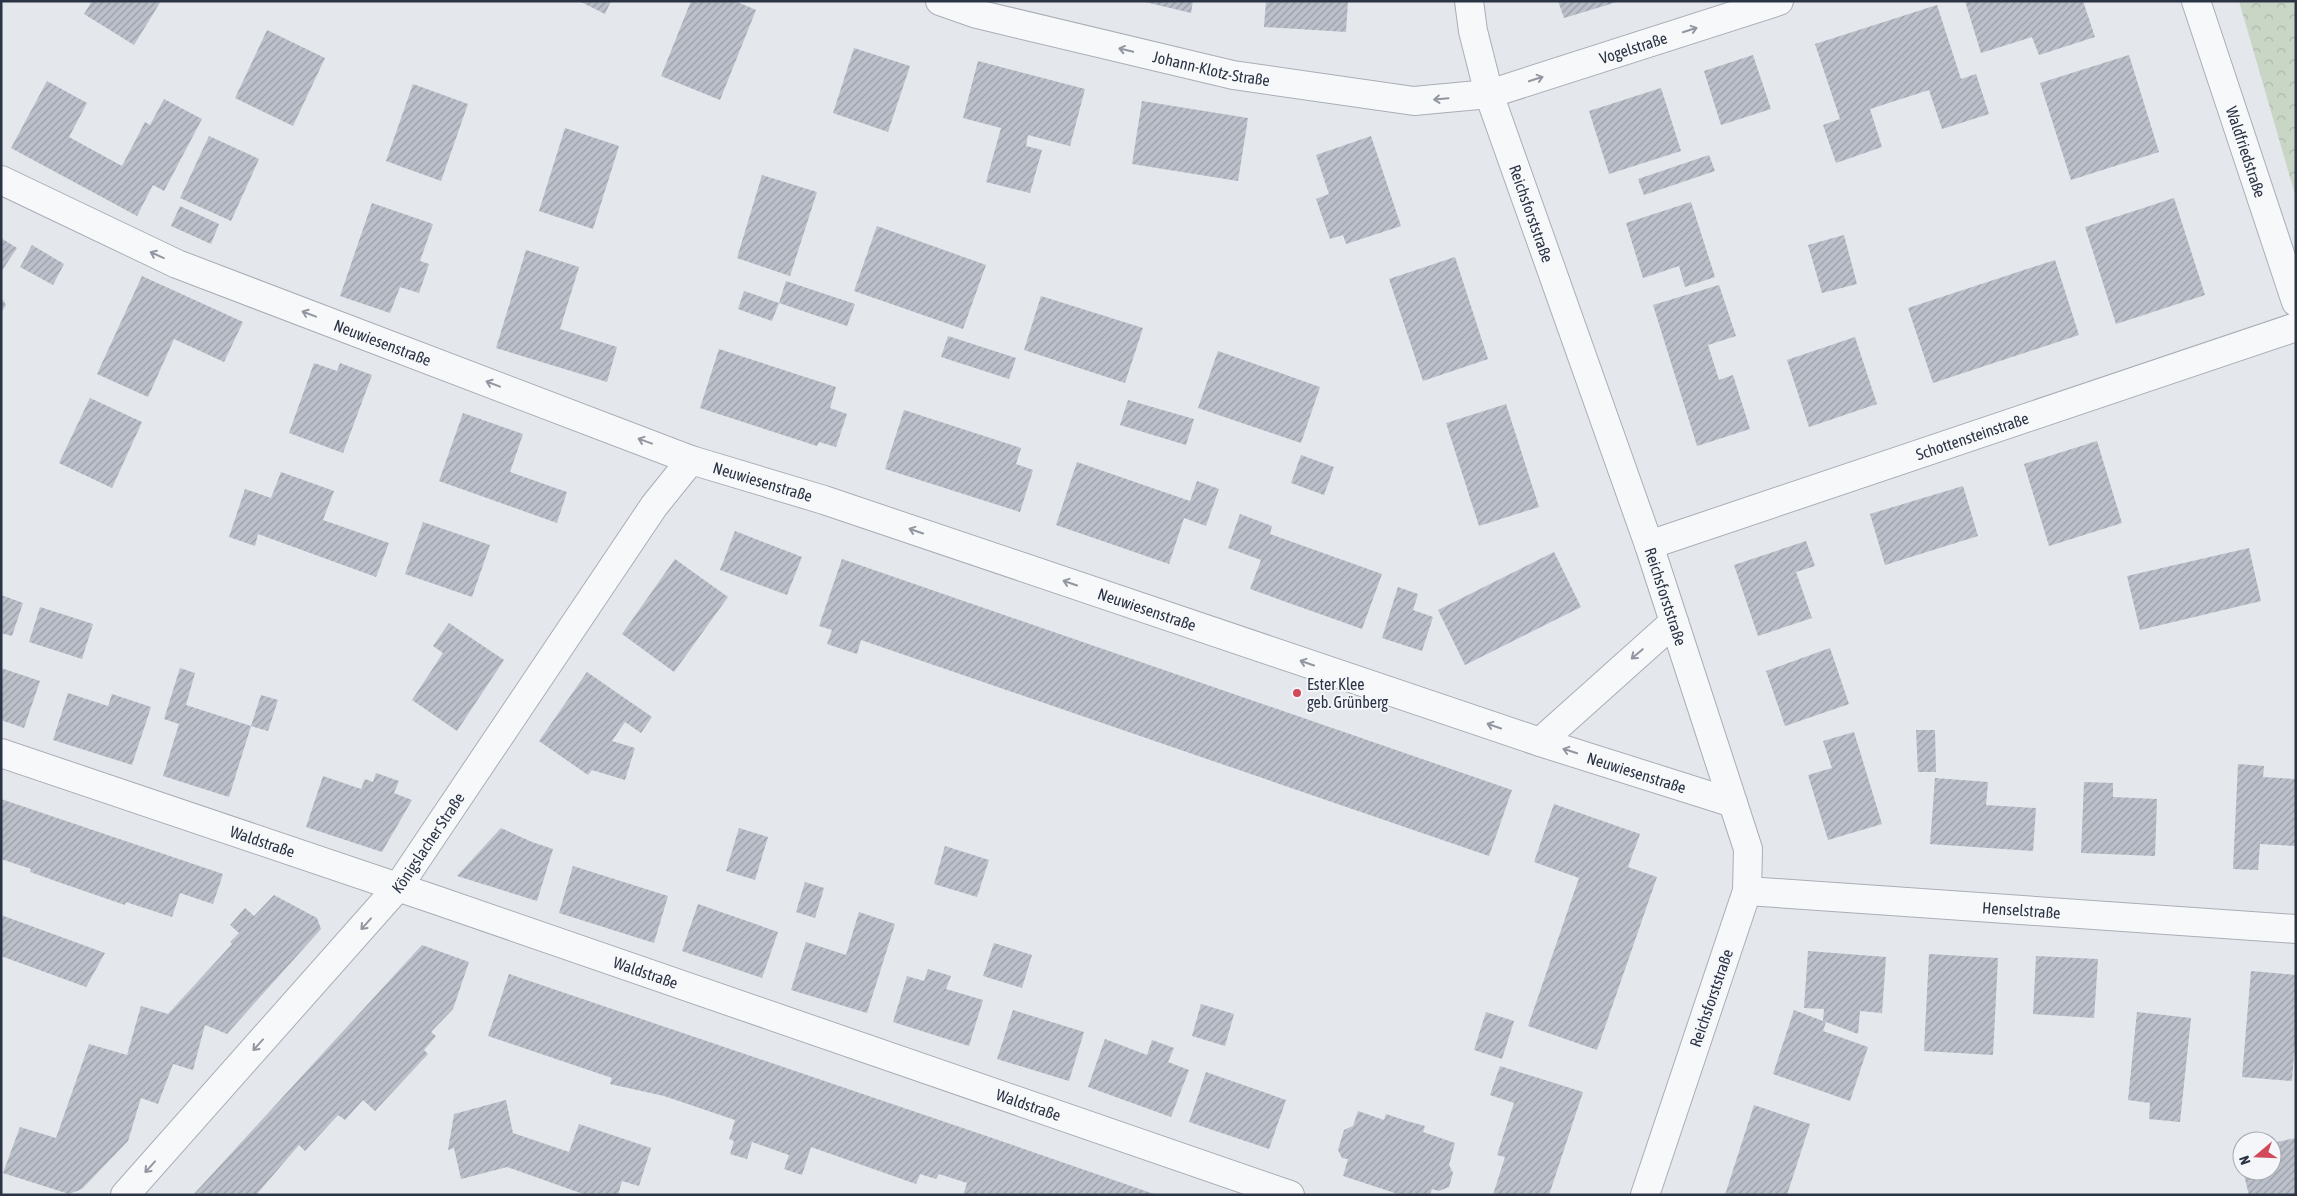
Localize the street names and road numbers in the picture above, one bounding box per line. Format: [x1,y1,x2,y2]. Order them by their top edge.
street label: Vogelstraße [1597,29,1669,67]
street label: Johann-Klotz-Straße [1151,47,1271,89]
street label: Waldfriedstraße [2223,104,2270,200]
street label: Reichsforststraße [1506,162,1557,265]
street label: Neuwiesenstraße [331,316,434,369]
street label: Schottensteinstraße [1913,409,2031,463]
street label: Neuwiesenstraße [711,458,814,505]
street label: Reichsforststraße [1641,545,1690,648]
street label: Neuwiesenstraße [1096,584,1199,634]
street label: Neuwiesenstraße [1585,748,1688,797]
street label: Königslacher Straße [388,789,468,897]
street label: Waldstraße [228,822,297,861]
street label: Henselstraße [1982,898,2061,922]
street label: Reichsforststraße [1686,947,1736,1049]
street label: Waldstraße [611,953,680,992]
street label: Waldstraße [994,1085,1063,1124]

